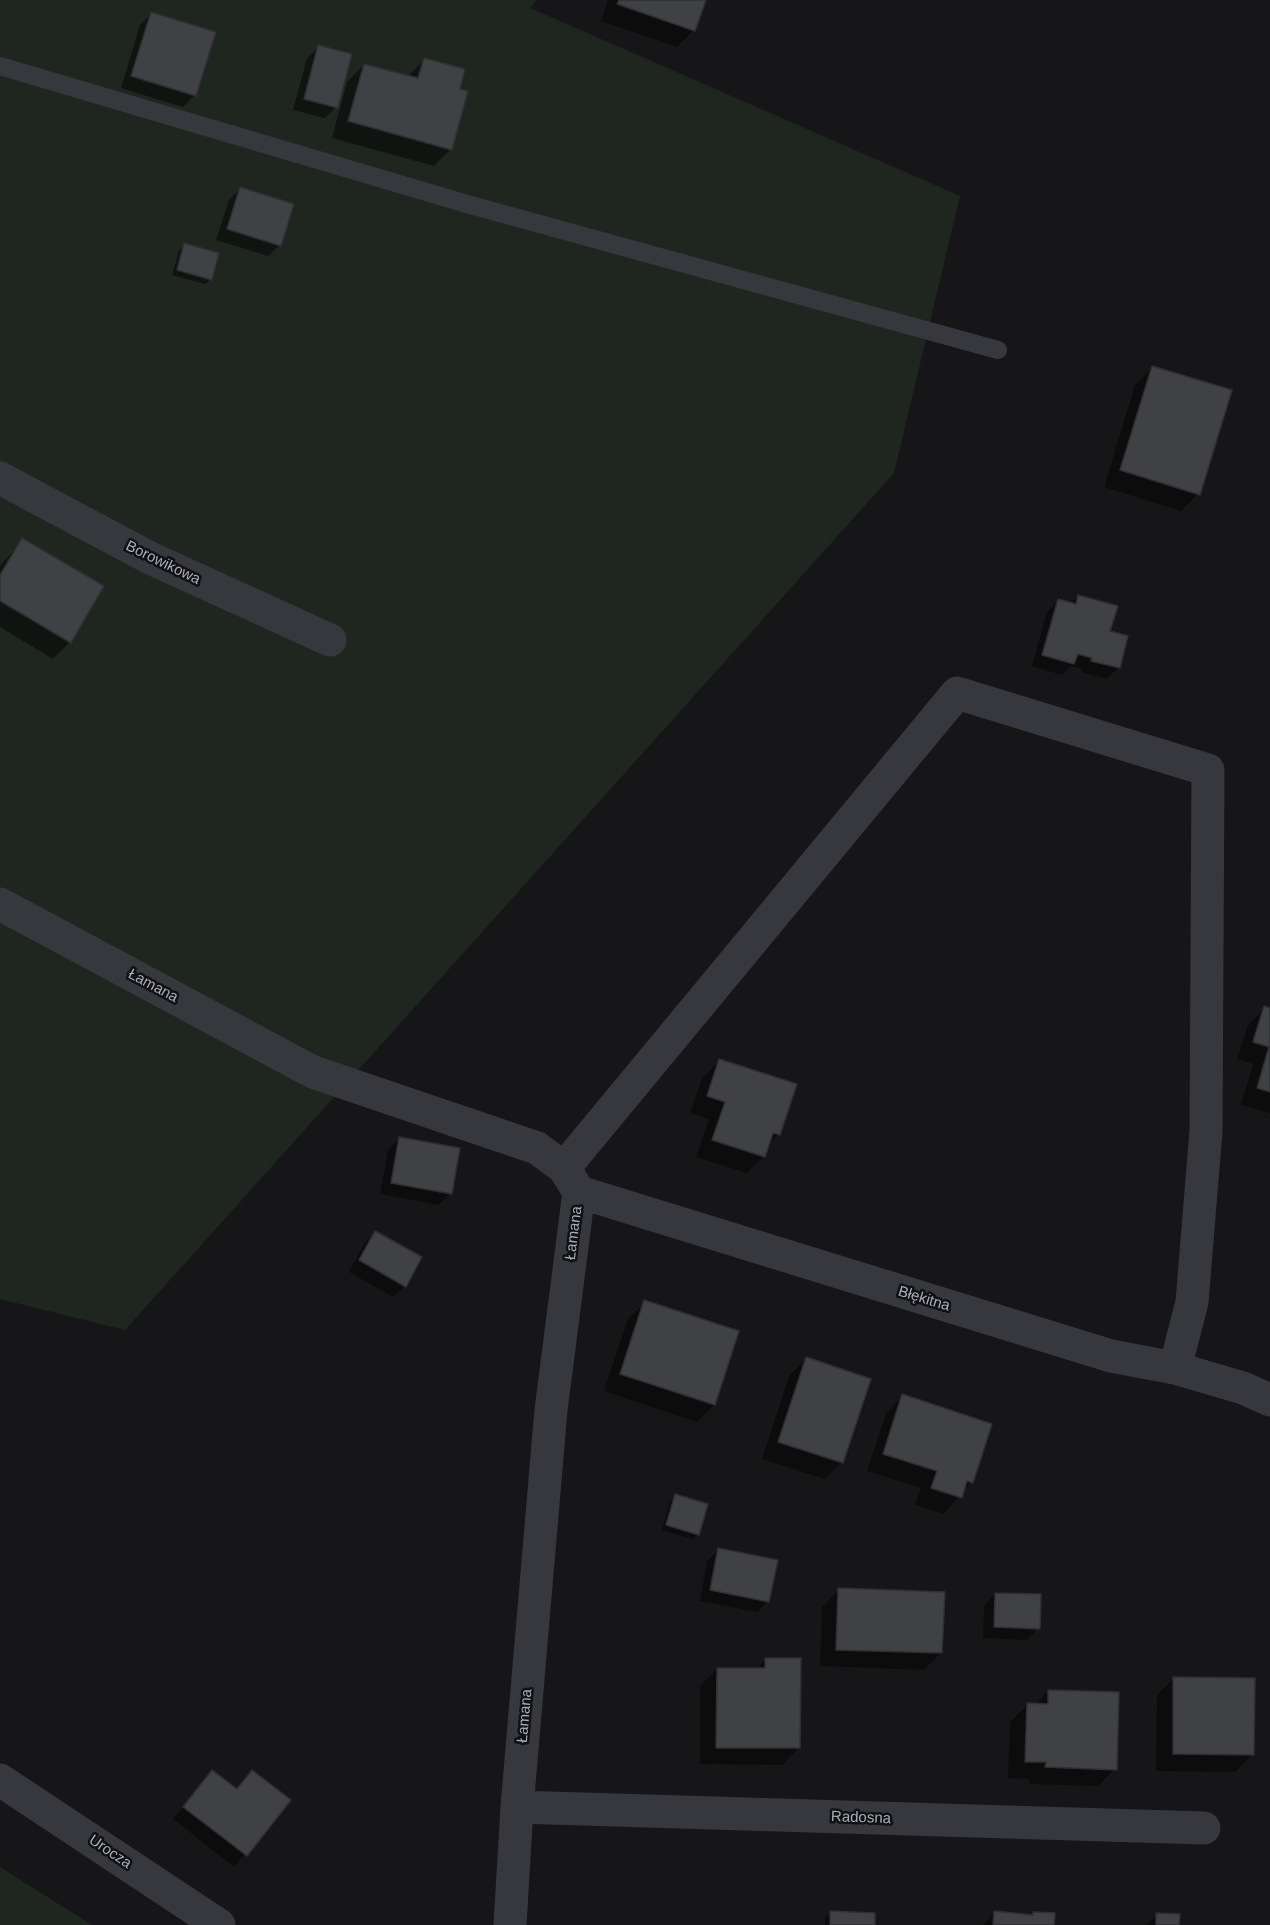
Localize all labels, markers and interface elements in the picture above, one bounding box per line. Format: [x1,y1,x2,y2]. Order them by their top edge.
street label: Borowikowa [123,537,203,589]
street label: Łamana [125,965,181,1007]
street label: Łamana [562,1205,586,1261]
street label: Błękitna [896,1283,952,1315]
street label: Łamana [514,1688,536,1744]
street label: Radosna [831,1808,891,1828]
street label: Urocza [85,1831,135,1873]

